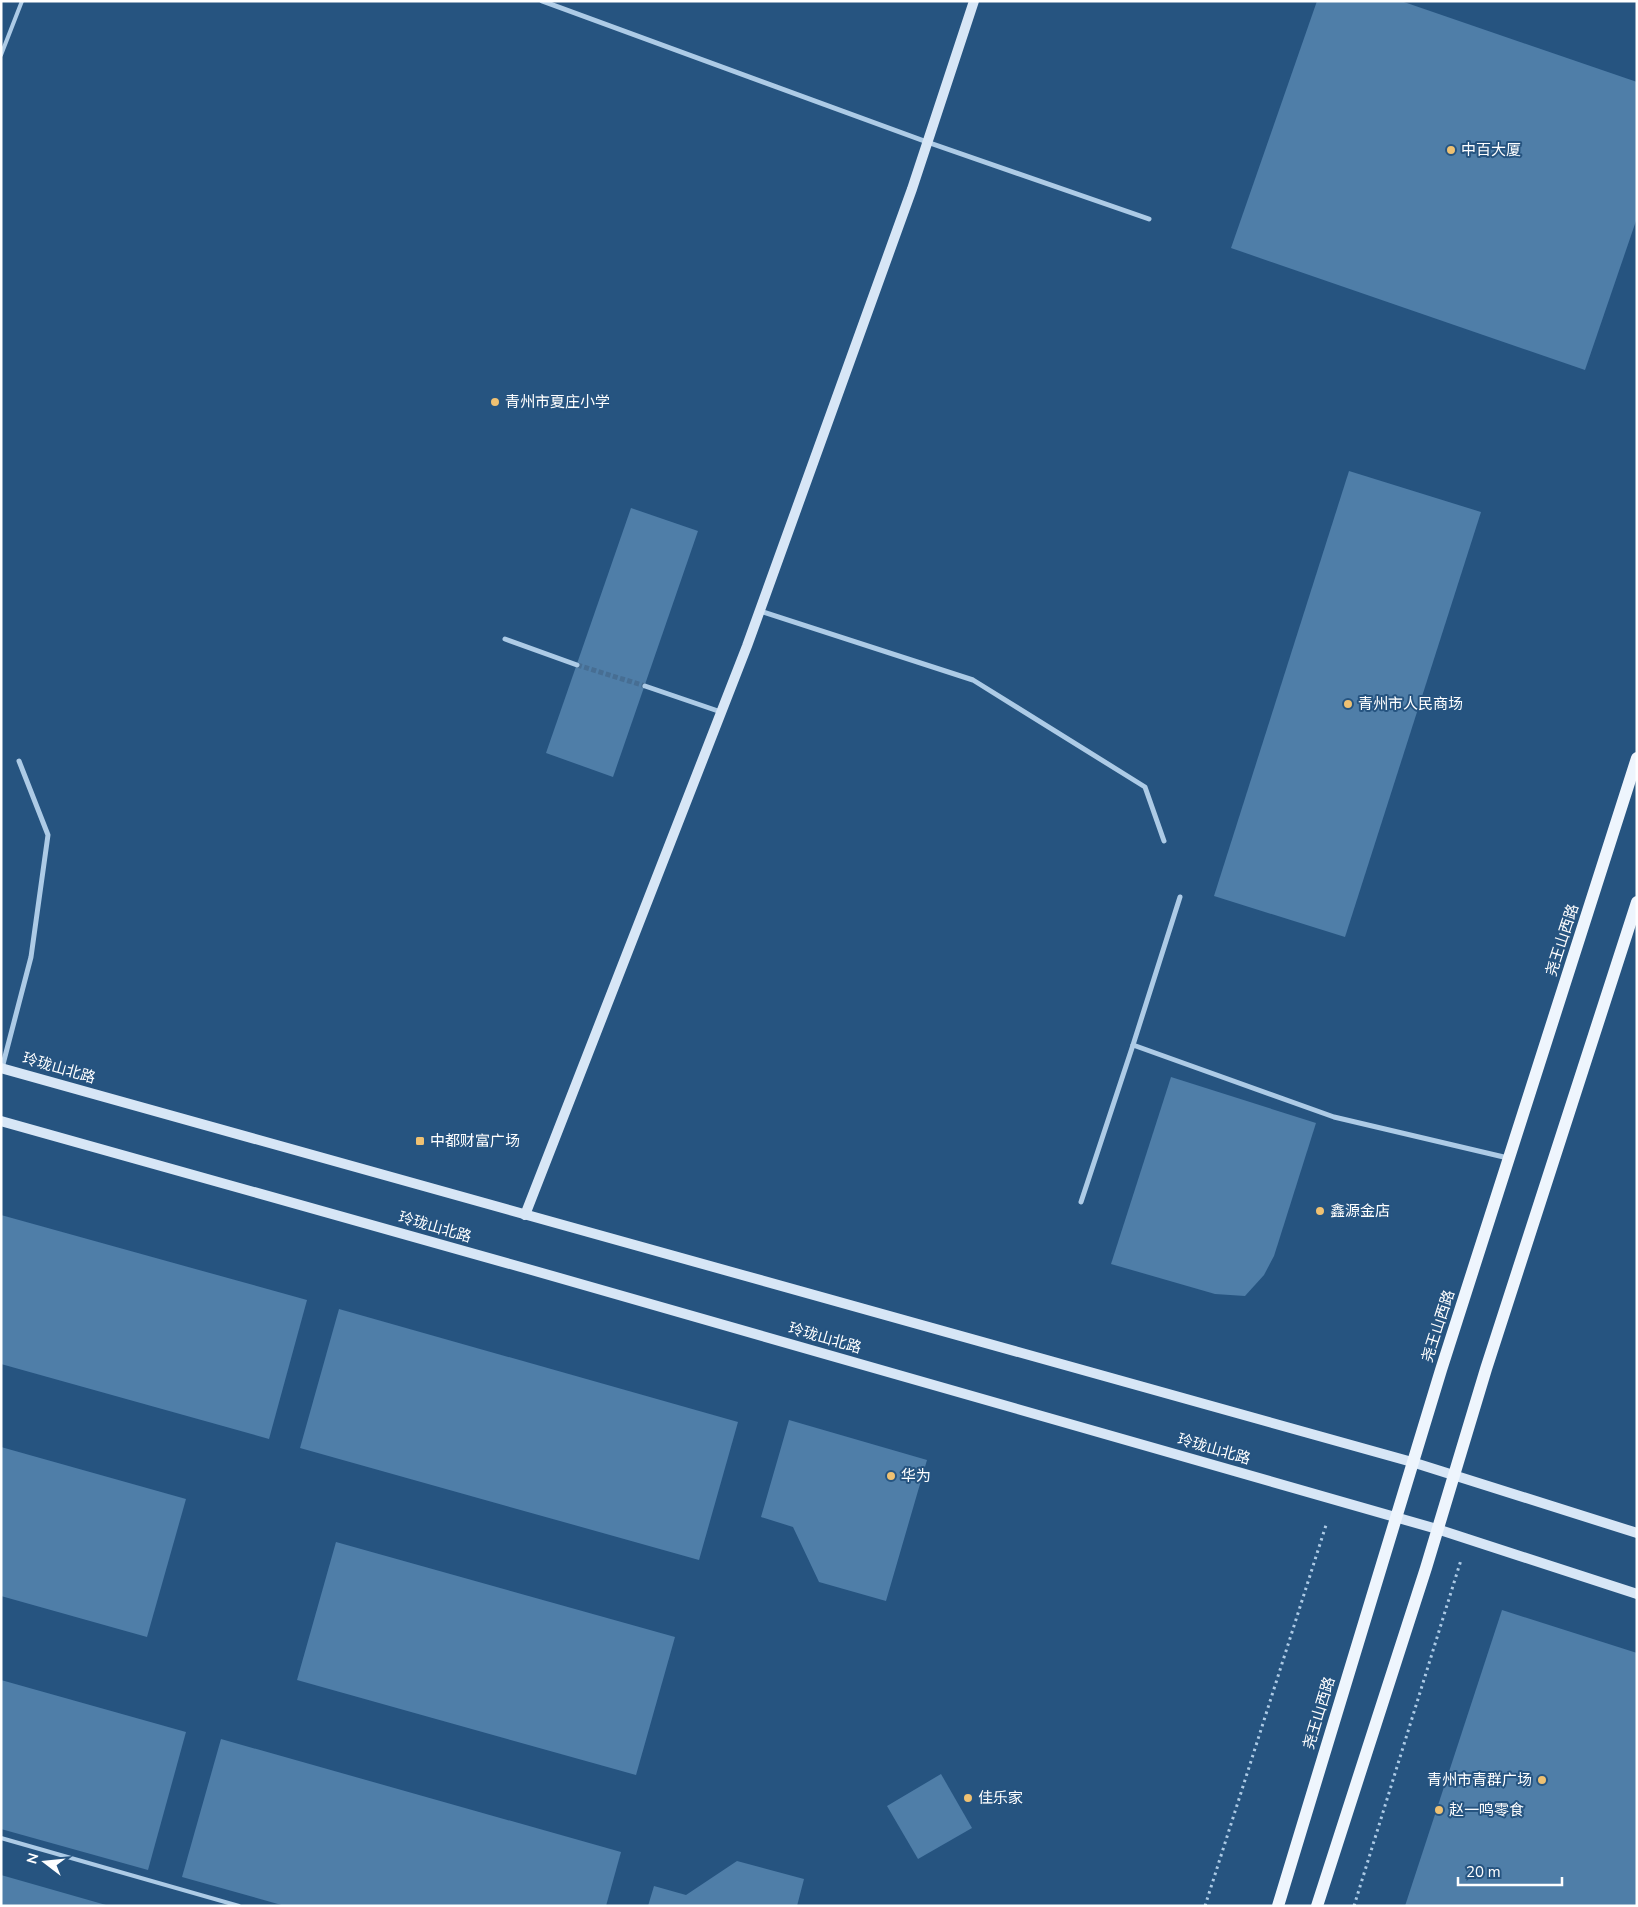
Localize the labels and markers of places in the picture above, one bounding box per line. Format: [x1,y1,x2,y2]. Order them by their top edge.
place label: 中百大厦 [1461,140,1521,160]
marker: 中百大厦 [1445,144,1457,156]
place label: 青州市夏庄小学 [505,392,610,412]
marker: 青州市夏庄小学 [489,396,501,408]
place label: 青州市人民商场 [1358,694,1463,714]
marker: 青州市人民商场 [1342,698,1354,710]
place label: 中都财富广场 [430,1131,520,1151]
marker: 中都财富广场 [414,1135,426,1147]
place label: 鑫源金店 [1330,1201,1390,1221]
marker: 鑫源金店 [1314,1205,1326,1217]
place label: 华为 [901,1466,931,1486]
marker: 华为 [885,1470,897,1482]
place label: 青州市青群广场 [1427,1770,1532,1790]
marker: 青州市青群广场 [1536,1774,1548,1786]
place label: 佳乐家 [978,1788,1023,1808]
marker: 佳乐家 [962,1792,974,1804]
place label: 赵一鸣零食 [1449,1800,1524,1820]
marker: 赵一鸣零食 [1433,1804,1445,1816]

